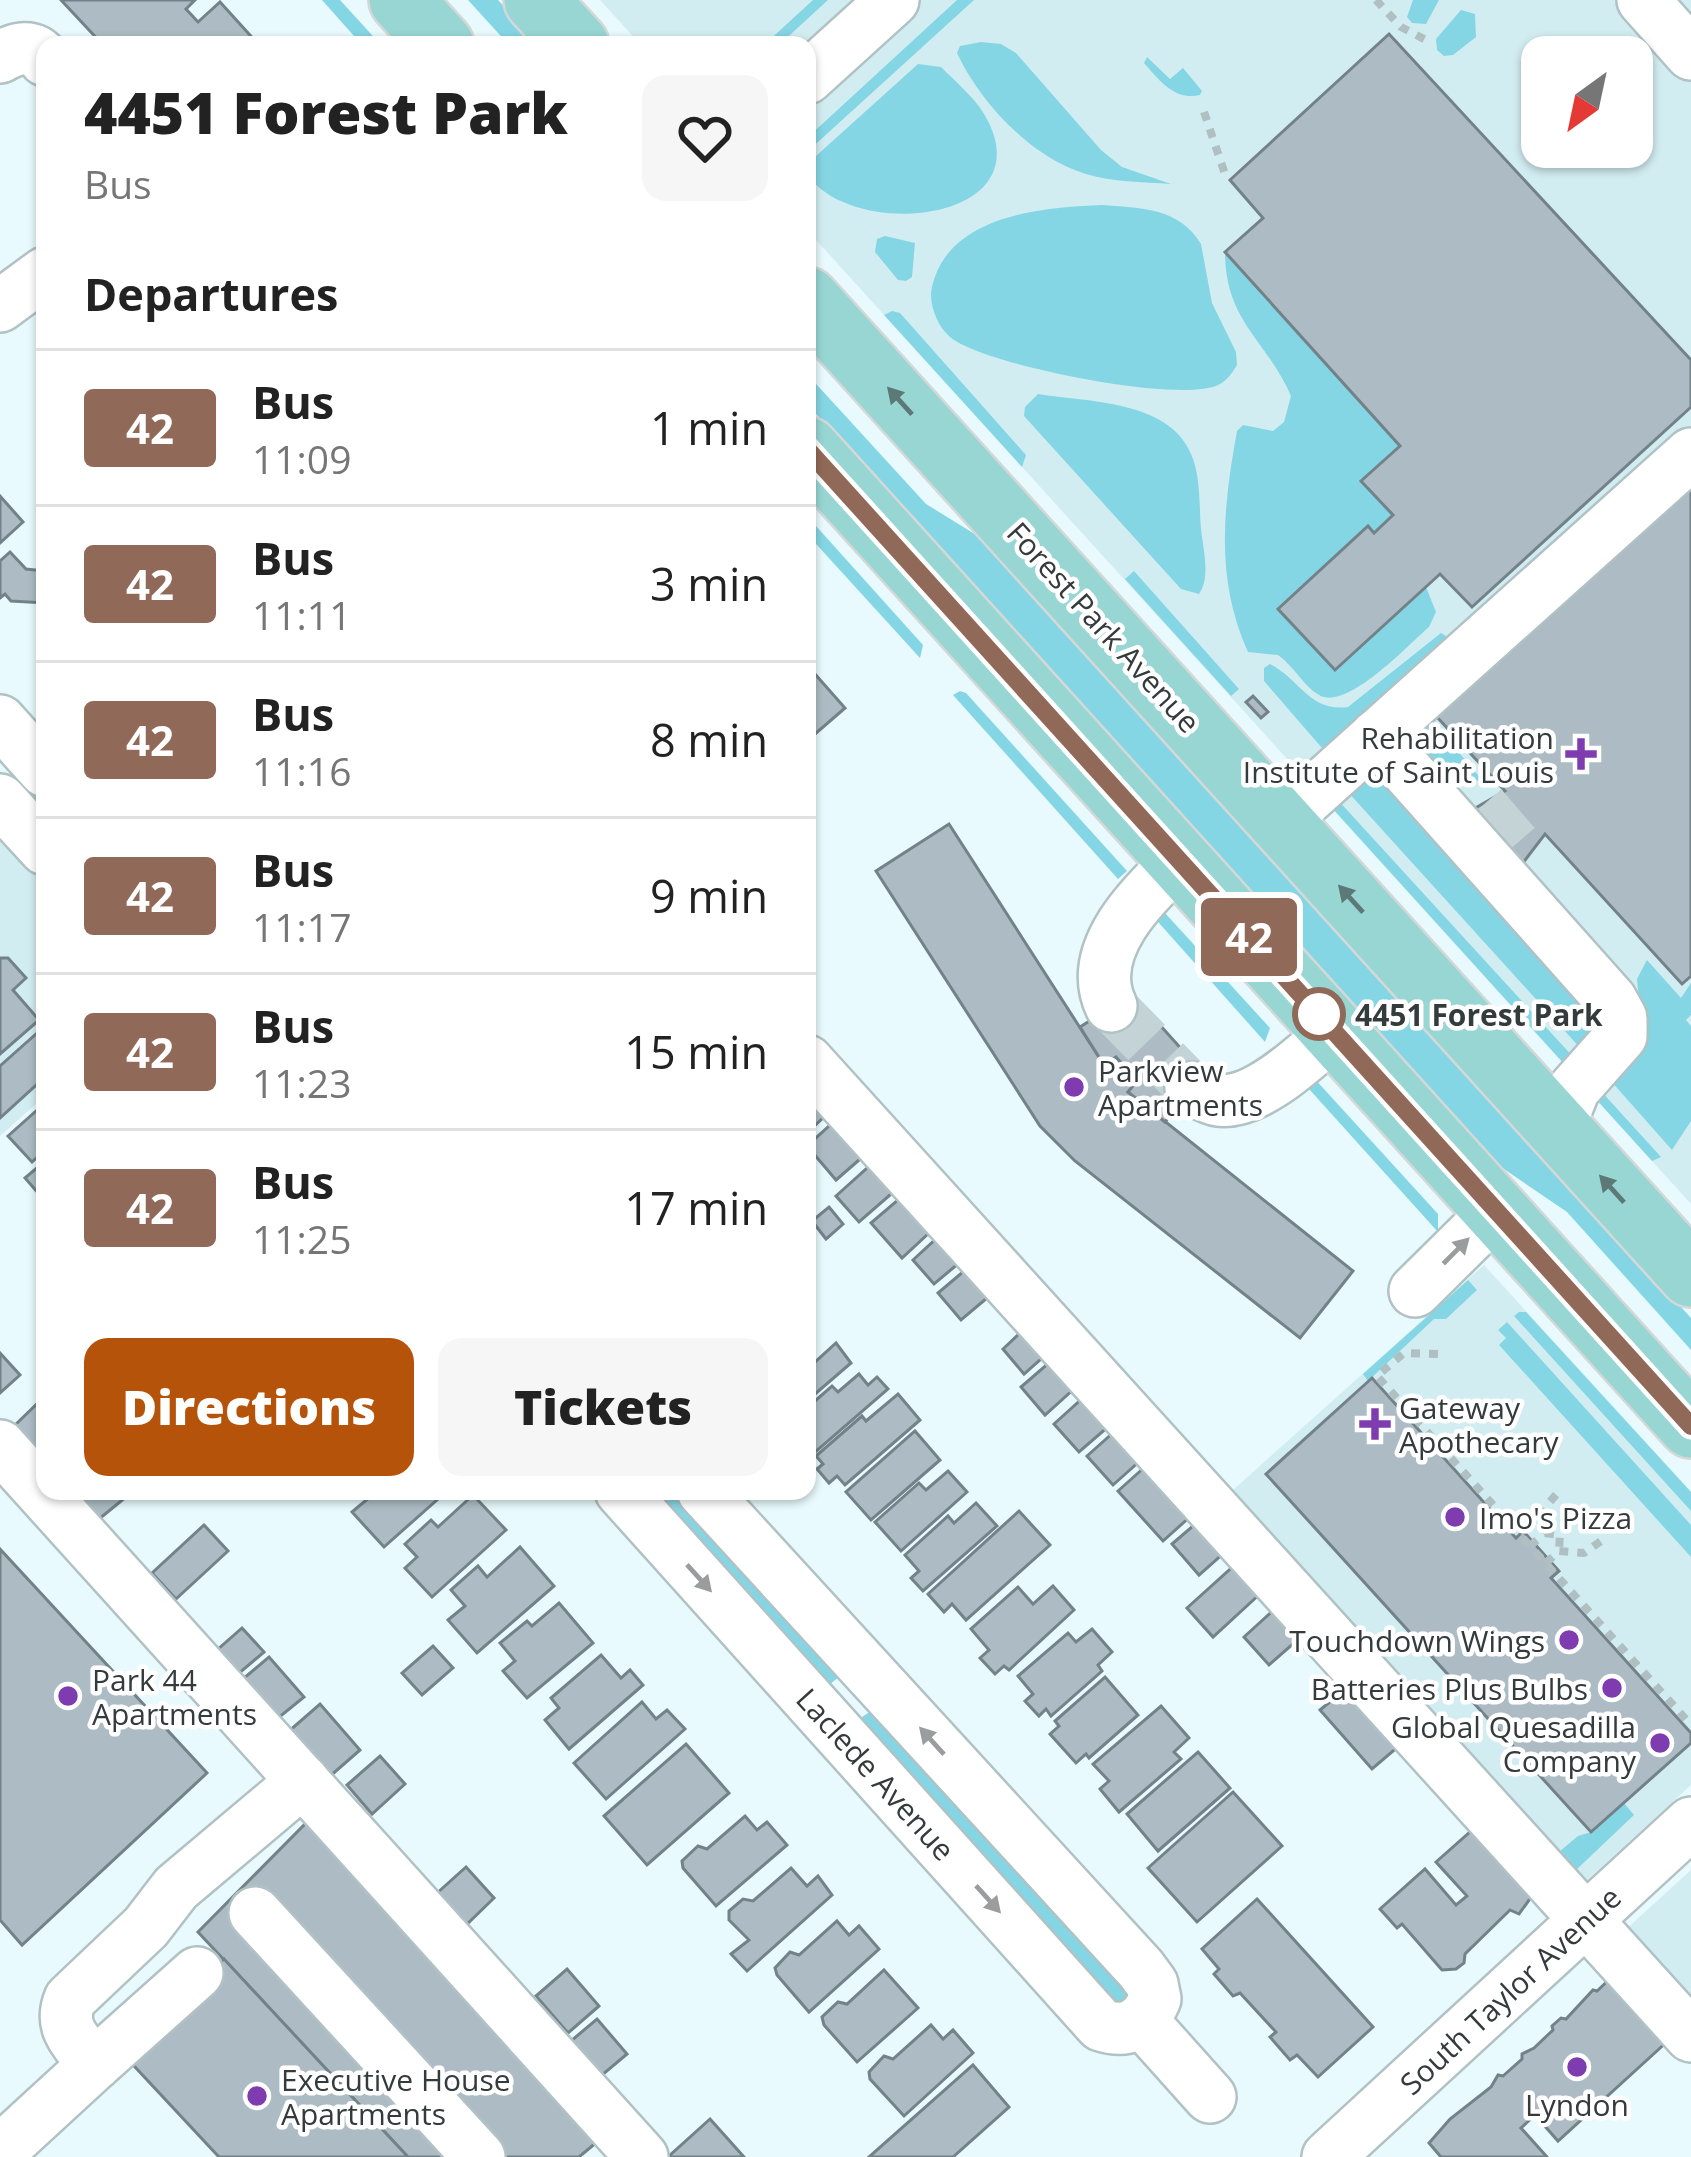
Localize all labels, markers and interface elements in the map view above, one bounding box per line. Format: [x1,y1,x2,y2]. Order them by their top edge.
north arrow [1521,36,1653,168]
map controls [1521,36,1653,168]
text: 4451 Forest Park [84,73,568,151]
button: heart [642,75,768,201]
text: Bus [84,157,152,210]
text: Departures [84,263,339,324]
text: Bus [252,371,334,432]
one-way arrow [887,387,914,416]
text: 1 min [650,397,768,458]
text: 42 [126,399,174,456]
text: 11:09 [252,432,351,485]
street label: Forest Park Avenue [998,513,1210,741]
text: Bus [252,527,334,588]
text: 3 min [650,553,768,614]
text: 42 [126,555,174,612]
text: 11:11 [252,588,351,641]
text: Bus [252,683,334,744]
text: 8 min [650,709,768,770]
text: 42 [126,711,174,768]
place label: Rehabilitation Institute of Saint Louis [1243,717,1554,792]
marker: Rehabilitation Institute of Saint Louis [1565,738,1597,770]
text: 11:16 [252,744,351,797]
text: Bus [252,839,334,900]
text: 9 min [650,865,768,926]
text: 42 [126,867,174,924]
one-way arrow [1338,885,1365,914]
line badge: 42 [1195,898,1303,976]
text: 11:17 [252,900,351,953]
text: 42 [1225,908,1273,965]
marker: 4451 Forest Park [1294,989,1344,1039]
place label: 4451 Forest Park [1355,994,1603,1035]
text: Bus [252,995,334,1056]
text: 15 min [624,1021,768,1082]
text: 42 [126,1023,174,1080]
place label: Parkview Apartments [1098,1050,1263,1125]
text: 11:23 [252,1056,351,1109]
marker: Parkview Apartments [1061,1074,1087,1100]
text: Bus [252,1151,334,1212]
one-way arrow [1599,1174,1626,1203]
text: 17 min [624,1177,768,1238]
text: 42 [126,1179,174,1236]
text: 11:25 [252,1212,351,1265]
one-way arrow [1441,1237,1470,1265]
button: Directions [84,1338,414,1476]
button: Tickets [438,1338,768,1476]
place label: Gateway Apothecary [1399,1387,1560,1462]
marker: Gateway Apothecary [1362,1411,1388,1437]
place label: Imo's Pizza [1479,1497,1632,1538]
marker: Imo's Pizza [1442,1504,1468,1530]
one-way arrow [685,1563,712,1593]
place label: Touchdown Wings [1289,1620,1545,1661]
marker: Touchdown Wings [1556,1627,1582,1653]
place label: Park 44 Apartments [92,1659,257,1734]
place label: Batteries Plus Bulbs [1311,1668,1588,1709]
marker: Batteries Plus Bulbs [1599,1675,1625,1701]
street label: Laclede Avenue [788,1679,964,1869]
marker: Park 44 Apartments [55,1683,81,1709]
place label: Global Quesadilla Company [1391,1706,1637,1781]
one-way arrow [919,1727,946,1756]
marker: Global Quesadilla Company [1647,1730,1673,1756]
street label: South Taylor Avenue [1391,1877,1629,2103]
one-way arrow [974,1885,1001,1914]
marker: Lyndon [1564,2054,1590,2080]
place label: Executive House Apartments [281,2059,511,2134]
marker: Executive House Apartments [244,2083,270,2109]
place label: Lyndon [1525,2084,1629,2125]

